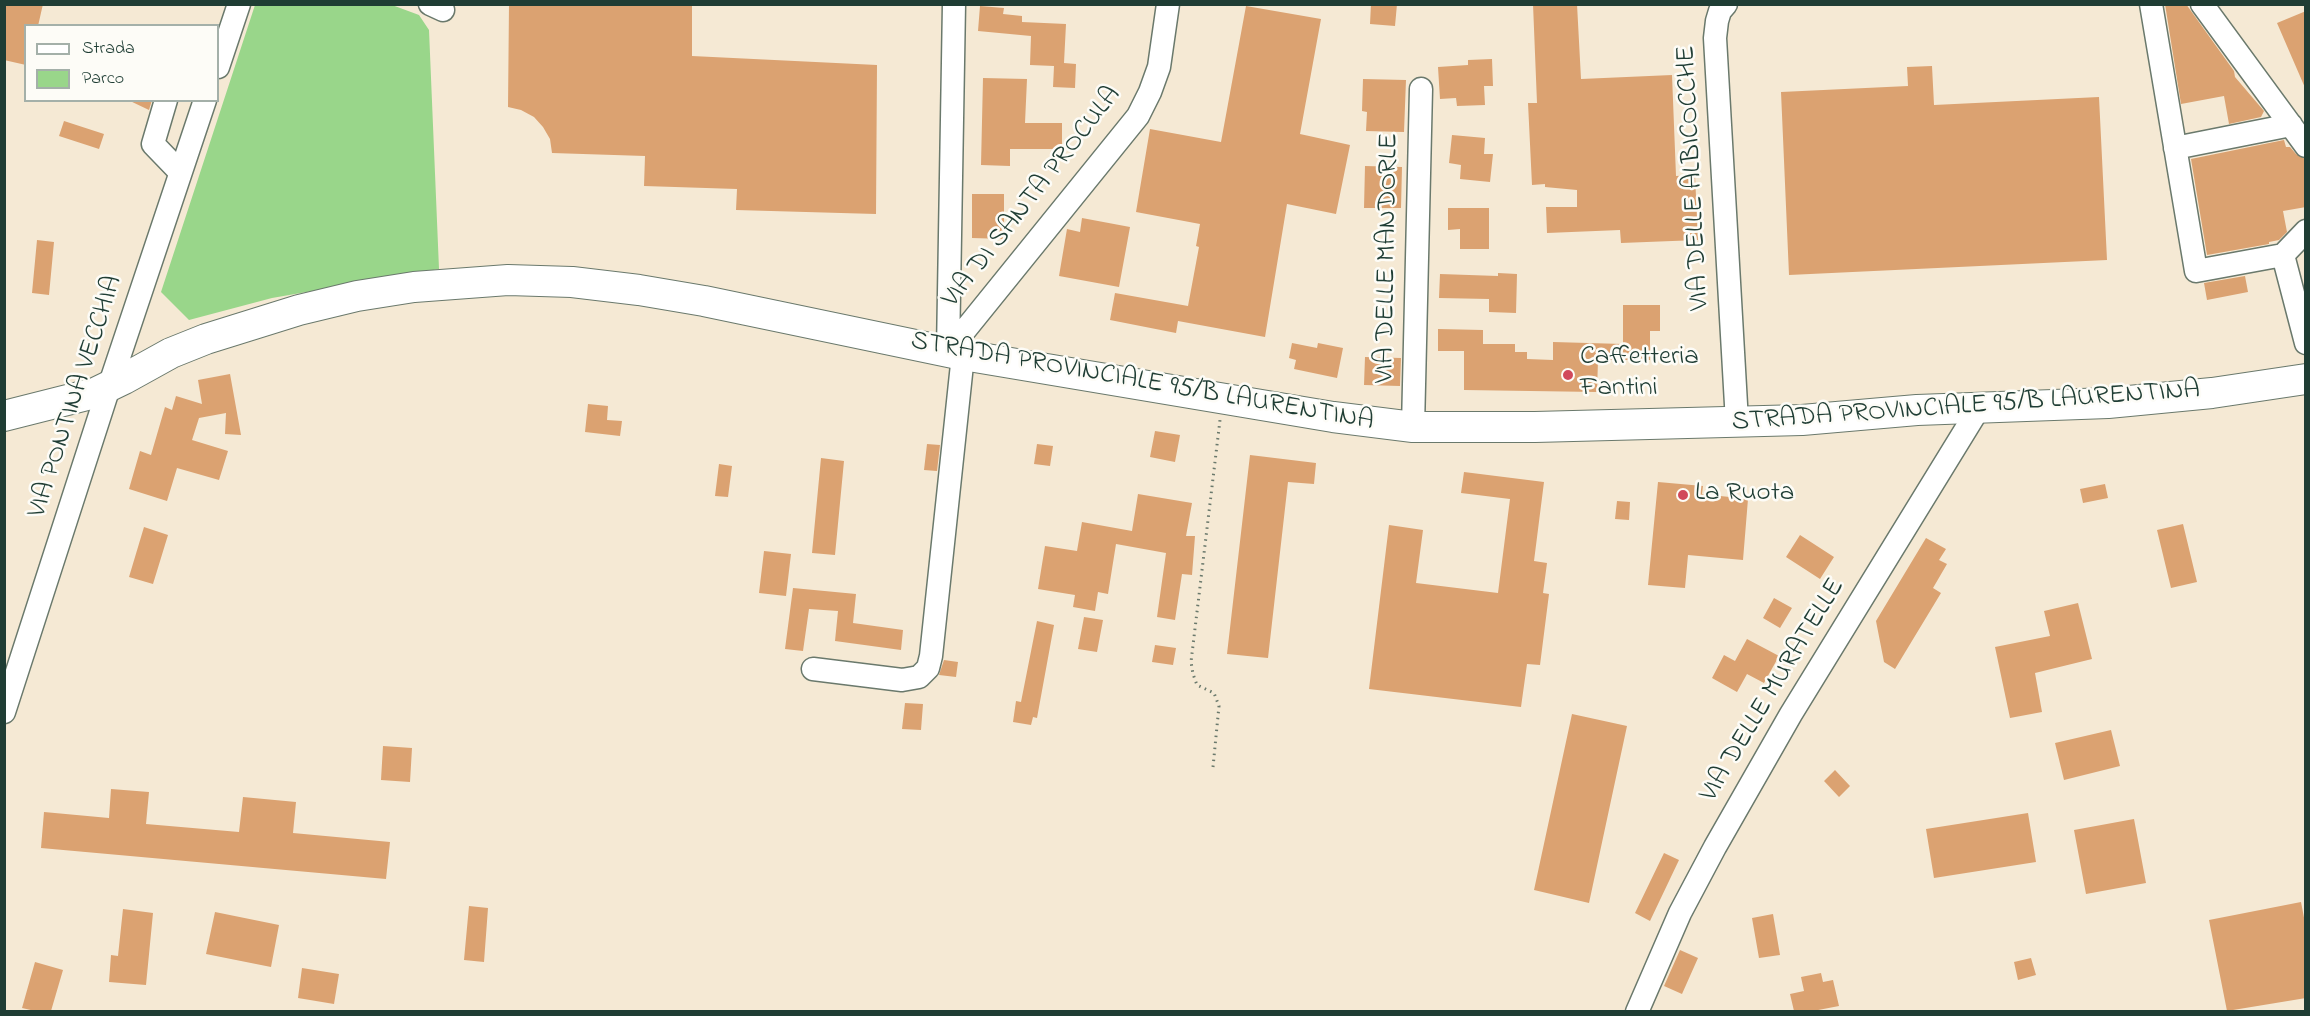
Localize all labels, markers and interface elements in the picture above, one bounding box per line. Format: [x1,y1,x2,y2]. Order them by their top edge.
legend [24,24,219,102]
text: Strada [82,36,135,62]
street label: VIA DELLE ALBICOCCHE [1672,45,1718,311]
text: Parco [82,66,124,92]
street label: VIA DI SANTA PROCULA [937,81,1129,315]
street label: VIA DELLE MANDORLE [1371,133,1407,383]
street label: VIA PONTINA VECCHIA [23,272,131,522]
street label: STRADA PROVINCIALE 95/B LAURENTINA [908,326,1376,440]
place label: Caffetteria Fantini [1580,343,1699,406]
marker: Caffetteria Fantini [1561,368,1575,382]
street label: STRADA PROVINCIALE 95/B LAURENTINA [1731,375,2201,441]
place label: La Ruota [1695,479,1794,511]
marker: La Ruota [1676,488,1690,502]
street label: VIA DELLE MURATELLE [1694,573,1854,809]

